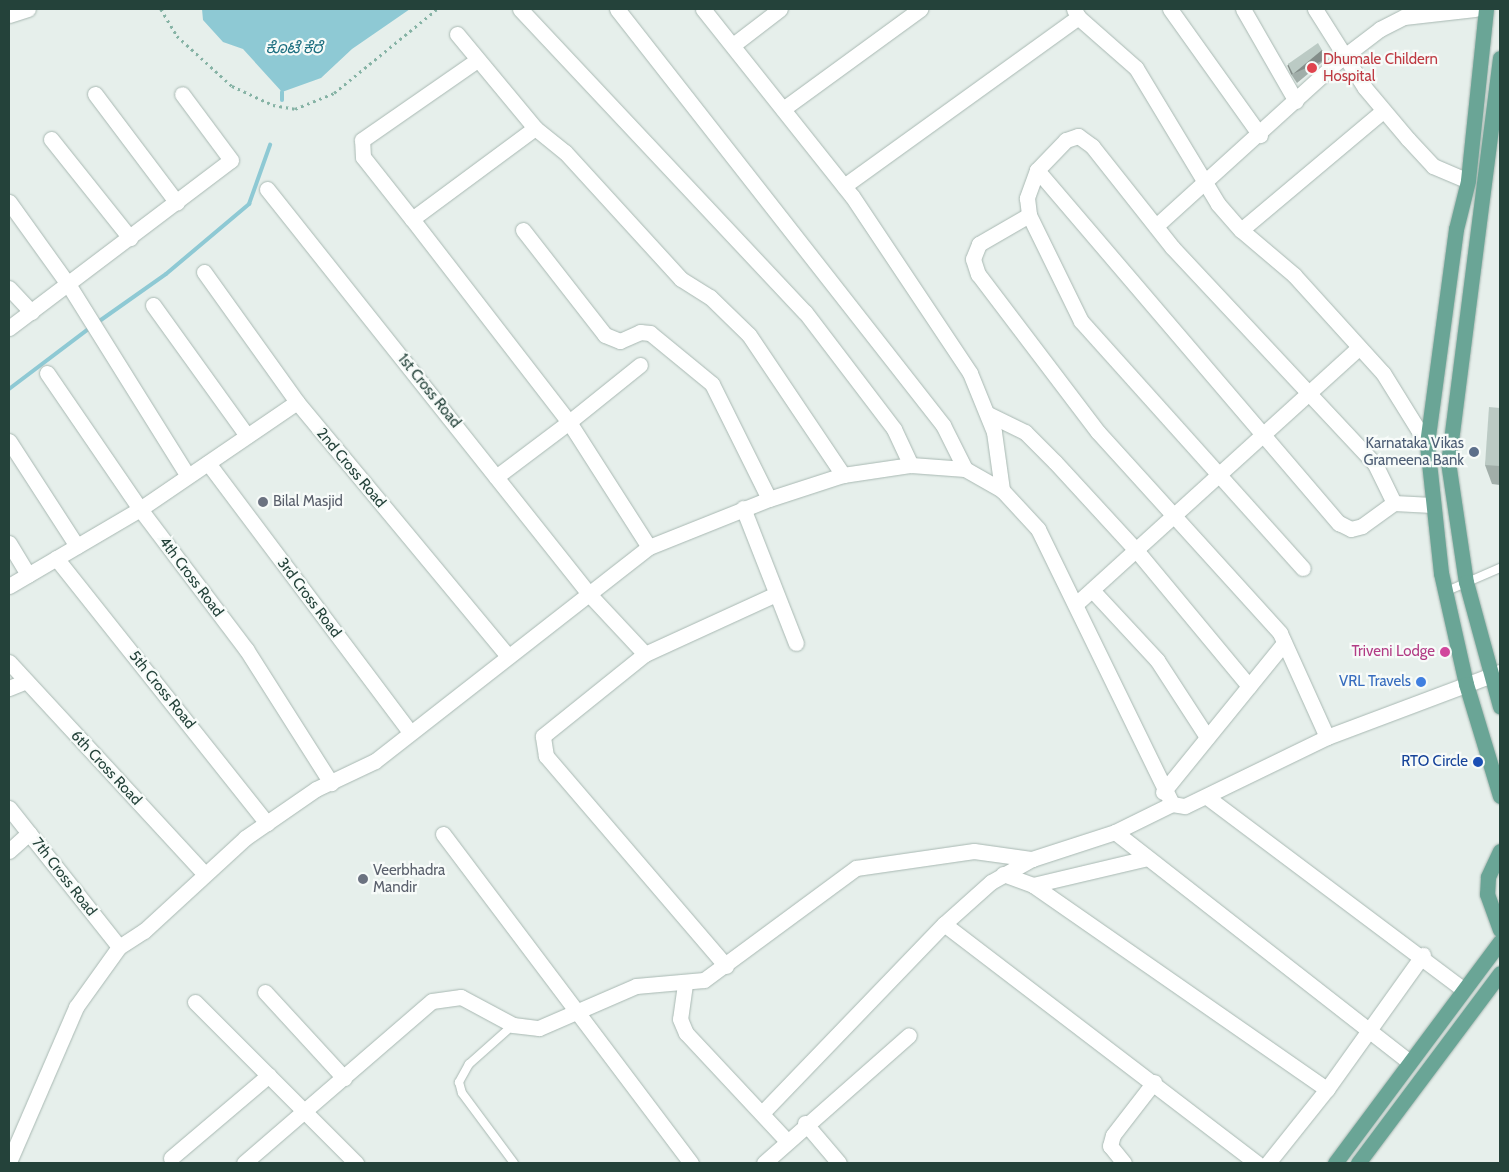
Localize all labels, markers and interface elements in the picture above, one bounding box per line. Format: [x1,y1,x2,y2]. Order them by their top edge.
water label: ಕೊಟೆ ಕೆರೆ [265,38,323,58]
place label: Dhumale Childern Hospital [1323,50,1438,85]
marker: Dhumale Childern Hospital [1305,61,1319,75]
street label: 1st Cross Road [394,350,464,432]
street label: 2nd Cross Road [313,425,389,511]
place label: Karnataka Vikas Grameena Bank [1363,434,1464,469]
marker: Karnataka Vikas Grameena Bank [1468,446,1480,458]
place label: Bilal Masjid [273,493,343,511]
marker: Bilal Masjid [257,496,269,508]
street label: 4th Cross Road [155,533,227,621]
street label: 3rd Cross Road [273,555,345,641]
place label: Triveni Lodge [1351,643,1435,661]
marker: Triveni Lodge [1439,646,1451,658]
street label: 5th Cross Road [125,647,199,733]
place label: VRL Travels [1339,673,1411,691]
marker: VRL Travels [1415,676,1427,688]
street label: 6th Cross Road [67,727,145,809]
place label: RTO Circle [1401,753,1468,771]
marker: RTO Circle [1472,756,1484,768]
street label: 7th Cross Road [28,834,100,920]
place label: Veerbhadra Mandir [373,861,445,896]
marker: Veerbhadra Mandir [357,873,369,885]

